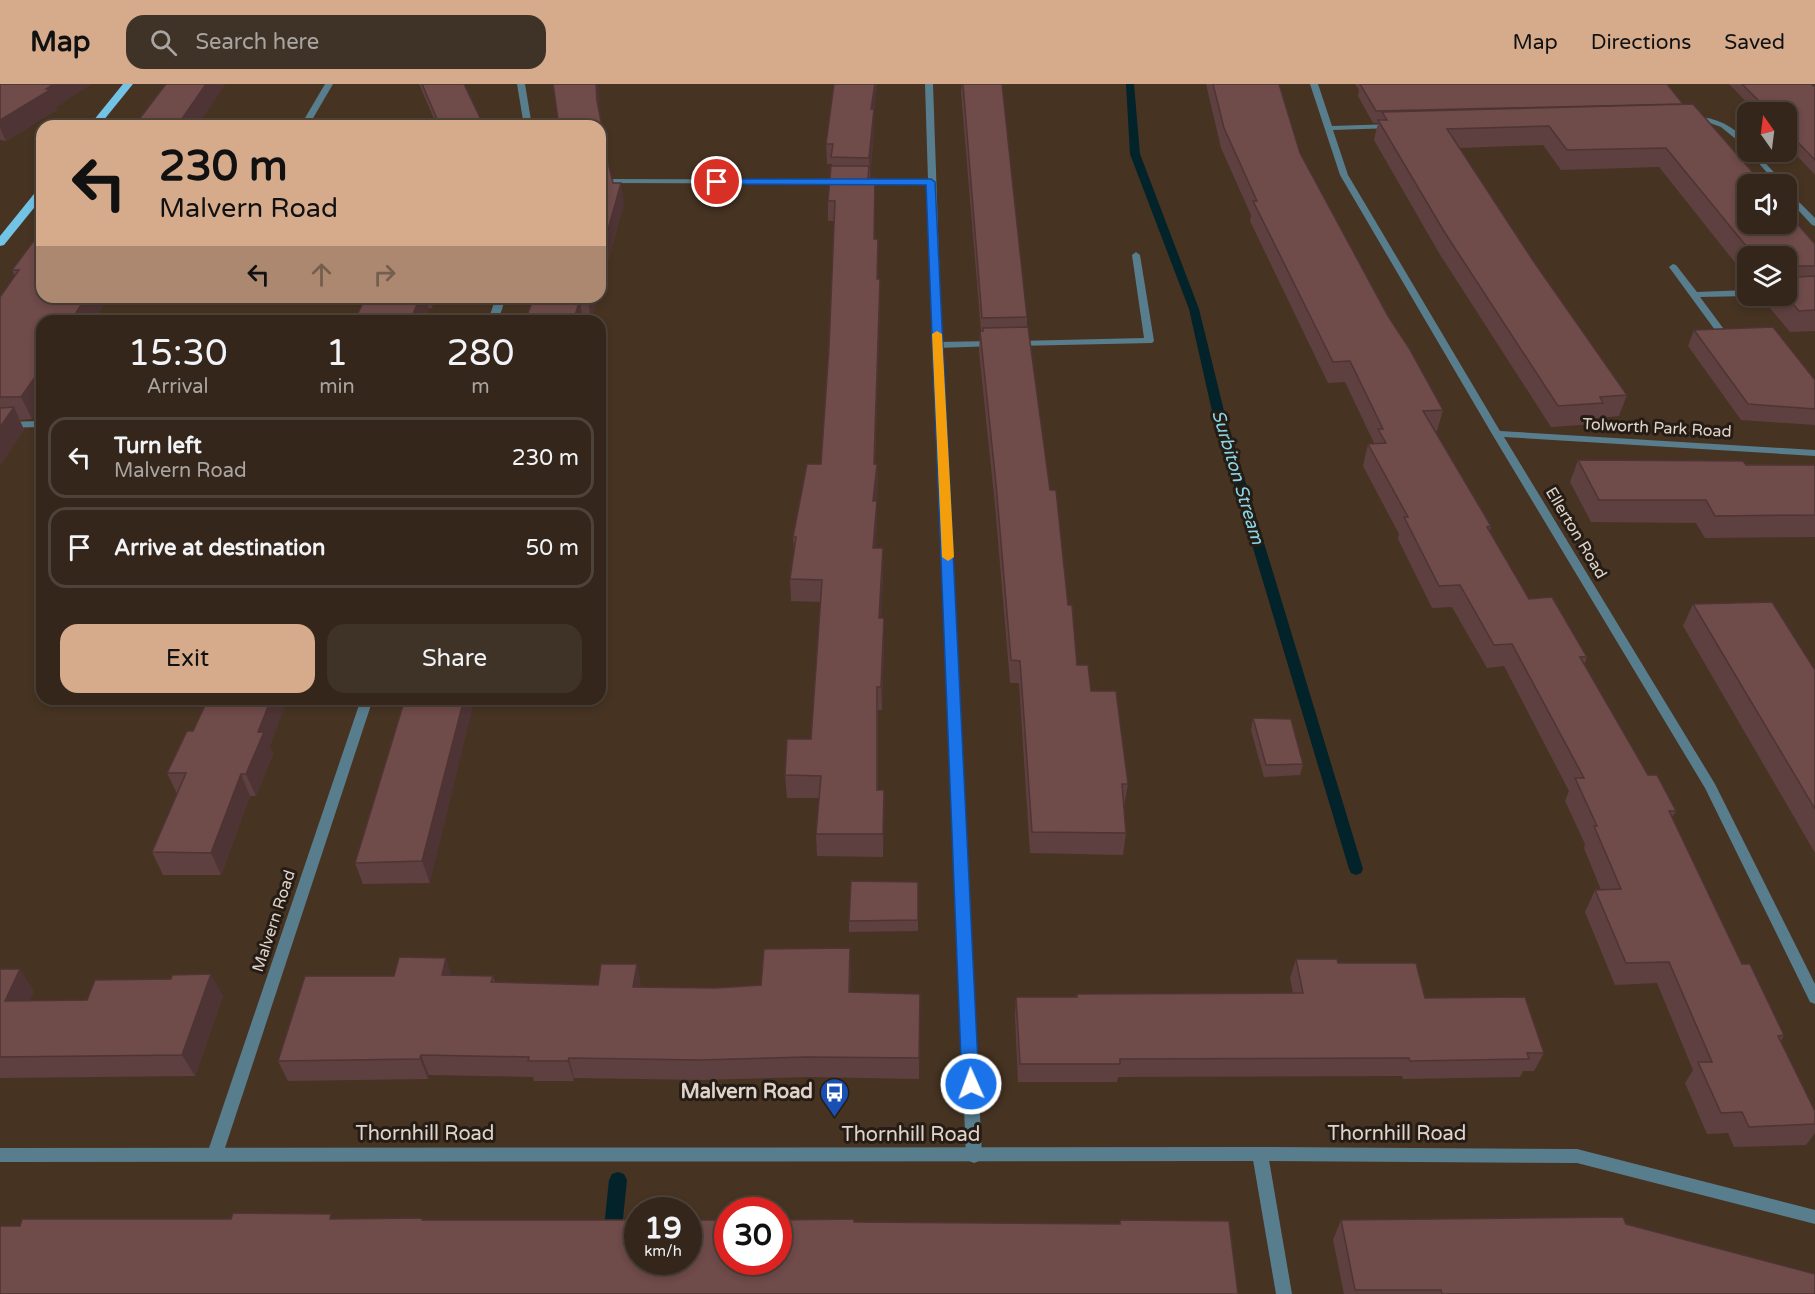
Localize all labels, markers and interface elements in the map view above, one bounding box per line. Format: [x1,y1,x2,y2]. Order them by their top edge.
search box [126,15,546,69]
text: Map [30,25,90,59]
icon: search [147,26,180,59]
text: Search here [195,29,319,55]
text: Map [1512,30,1558,55]
text: Directions [1591,30,1691,55]
text: Saved [1724,30,1785,55]
north arrow [1737,102,1797,162]
map controls [1737,102,1797,306]
text: 230 m [159,141,288,192]
icon: left [60,144,138,222]
pin [691,156,742,207]
icon: arrive [700,165,733,198]
button: sound [1737,174,1797,234]
text: Malvern Road [159,192,338,225]
button: layers [1737,246,1797,306]
icon: left [242,258,275,291]
icon: ahead [305,258,338,291]
icon: right [368,258,401,291]
text: 15:30 [128,332,228,375]
text: 1 [326,332,348,375]
text: 280 [446,332,514,375]
text: Arrival [147,375,209,399]
text: min [319,375,355,399]
text: m [471,375,490,399]
water label: Surbiton Stream [1207,407,1269,547]
street label: Tolworth Park Road [1582,414,1732,442]
text: Turn left [114,433,202,459]
icon: left [63,441,96,474]
text: 230 m [512,445,579,471]
text: Malvern Road [114,459,247,483]
street label: Ellerton Road [1541,484,1611,582]
icon: arrive [63,531,96,564]
text: Arrive at destination [114,535,325,561]
text: 50 m [525,535,579,561]
button: Exit [60,624,315,693]
button: Share [327,624,582,693]
street label: Malvern Road [248,867,300,975]
position arrow [939,1052,1003,1116]
bus stop icon: Malvern Road [818,1076,850,1118]
place label: Malvern Road [680,1080,813,1104]
street label: Thornhill Road [356,1122,494,1146]
street label: Thornhill Road [1328,1122,1466,1146]
street label: Thornhill Road [842,1123,980,1147]
speed limit sign: 30 [714,1197,792,1275]
text: 19 [644,1210,682,1247]
text: km/h [644,1242,682,1260]

